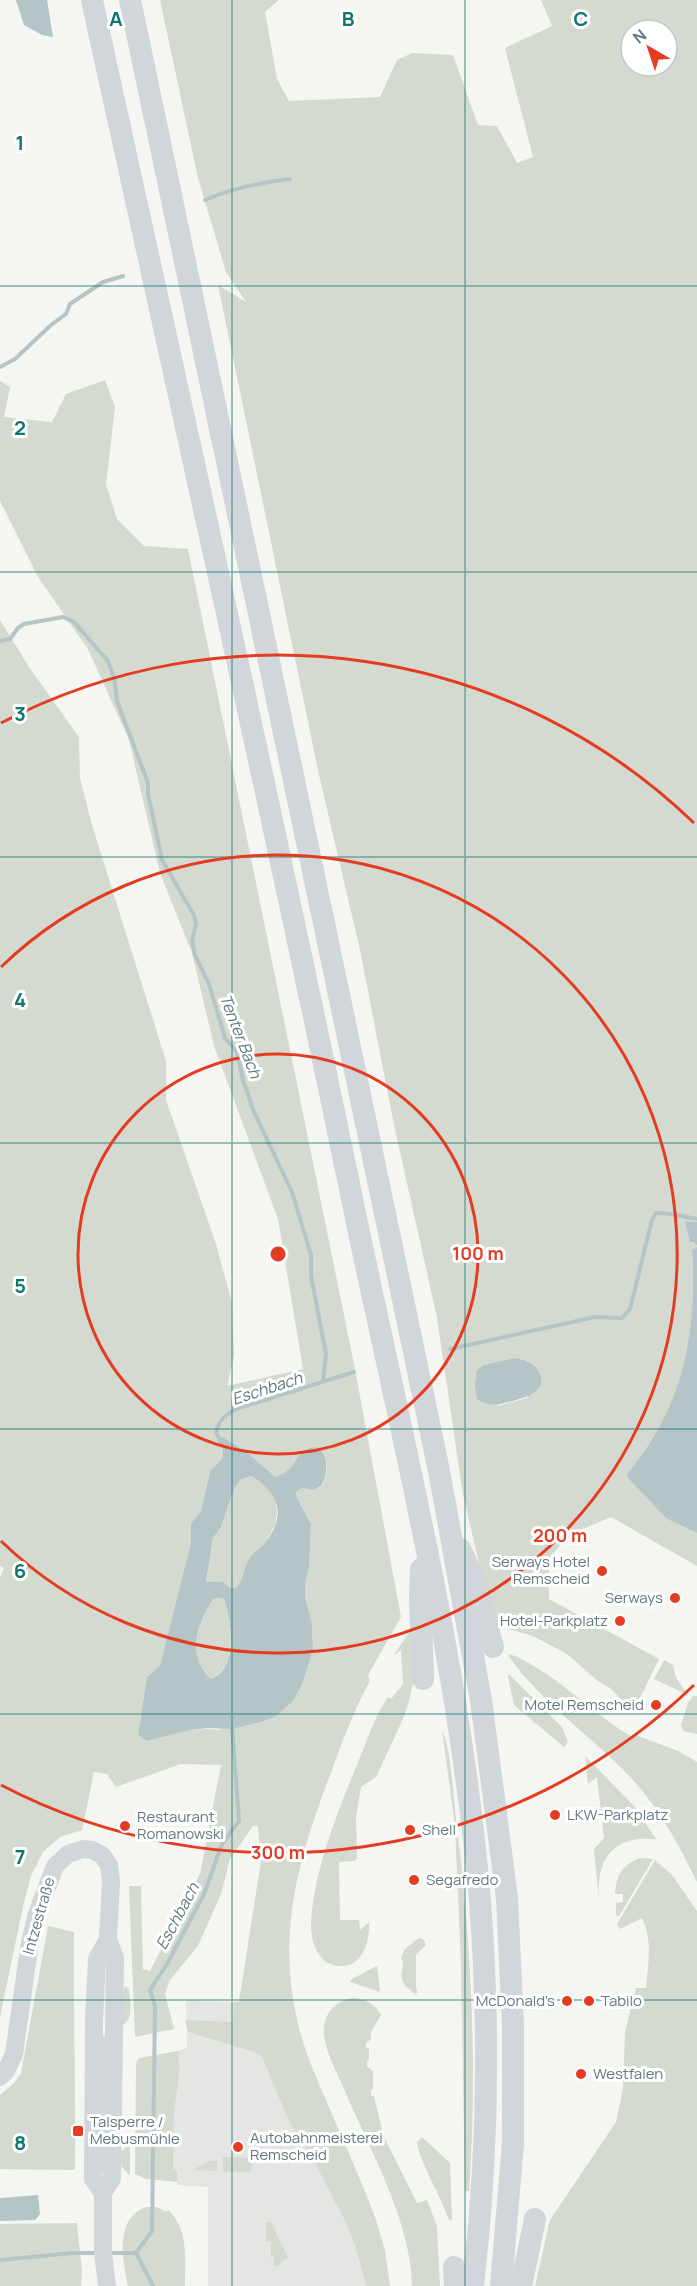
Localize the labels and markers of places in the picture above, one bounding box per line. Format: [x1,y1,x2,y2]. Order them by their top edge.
centre of rings [268,1244,288,1264]
place label: Serways Hotel Remscheid [492,1551,590,1589]
marker: Serways Hotel Remscheid [595,1564,609,1578]
place label: Serways [605,1587,663,1608]
marker: Serways [668,1591,682,1605]
place label: Hotel-Parkplatz [500,1610,608,1631]
marker: Hotel-Parkplatz [613,1614,627,1628]
place label: Motel Remscheid [525,1694,644,1715]
marker: Motel Remscheid [649,1698,663,1712]
place label: LKW-Parkplatz [567,1804,669,1825]
place label: Restaurant Romanowski [137,1806,224,1844]
marker: LKW-Parkplatz [548,1808,562,1822]
marker: Restaurant Romanowski [118,1819,132,1833]
place label: Shell [422,1819,456,1840]
marker: Shell [403,1823,417,1837]
place label: Segafredo [426,1869,498,1890]
marker: Segafredo [407,1873,421,1887]
place label: McDonald's [476,1990,555,2011]
place label: Tabilo [601,1990,642,2011]
marker: McDonald's [560,1994,574,2008]
marker: Tabilo [582,1994,596,2008]
place label: Westfalen [593,2063,663,2084]
marker: Westfalen [574,2067,588,2081]
place label: Talsperre / Mebusmühle [90,2111,180,2149]
marker: Talsperre / Mebusmühle [71,2124,85,2138]
place label: Autobahnmeisterei Remscheid [250,2127,383,2165]
marker: Autobahnmeisterei Remscheid [231,2140,245,2154]

